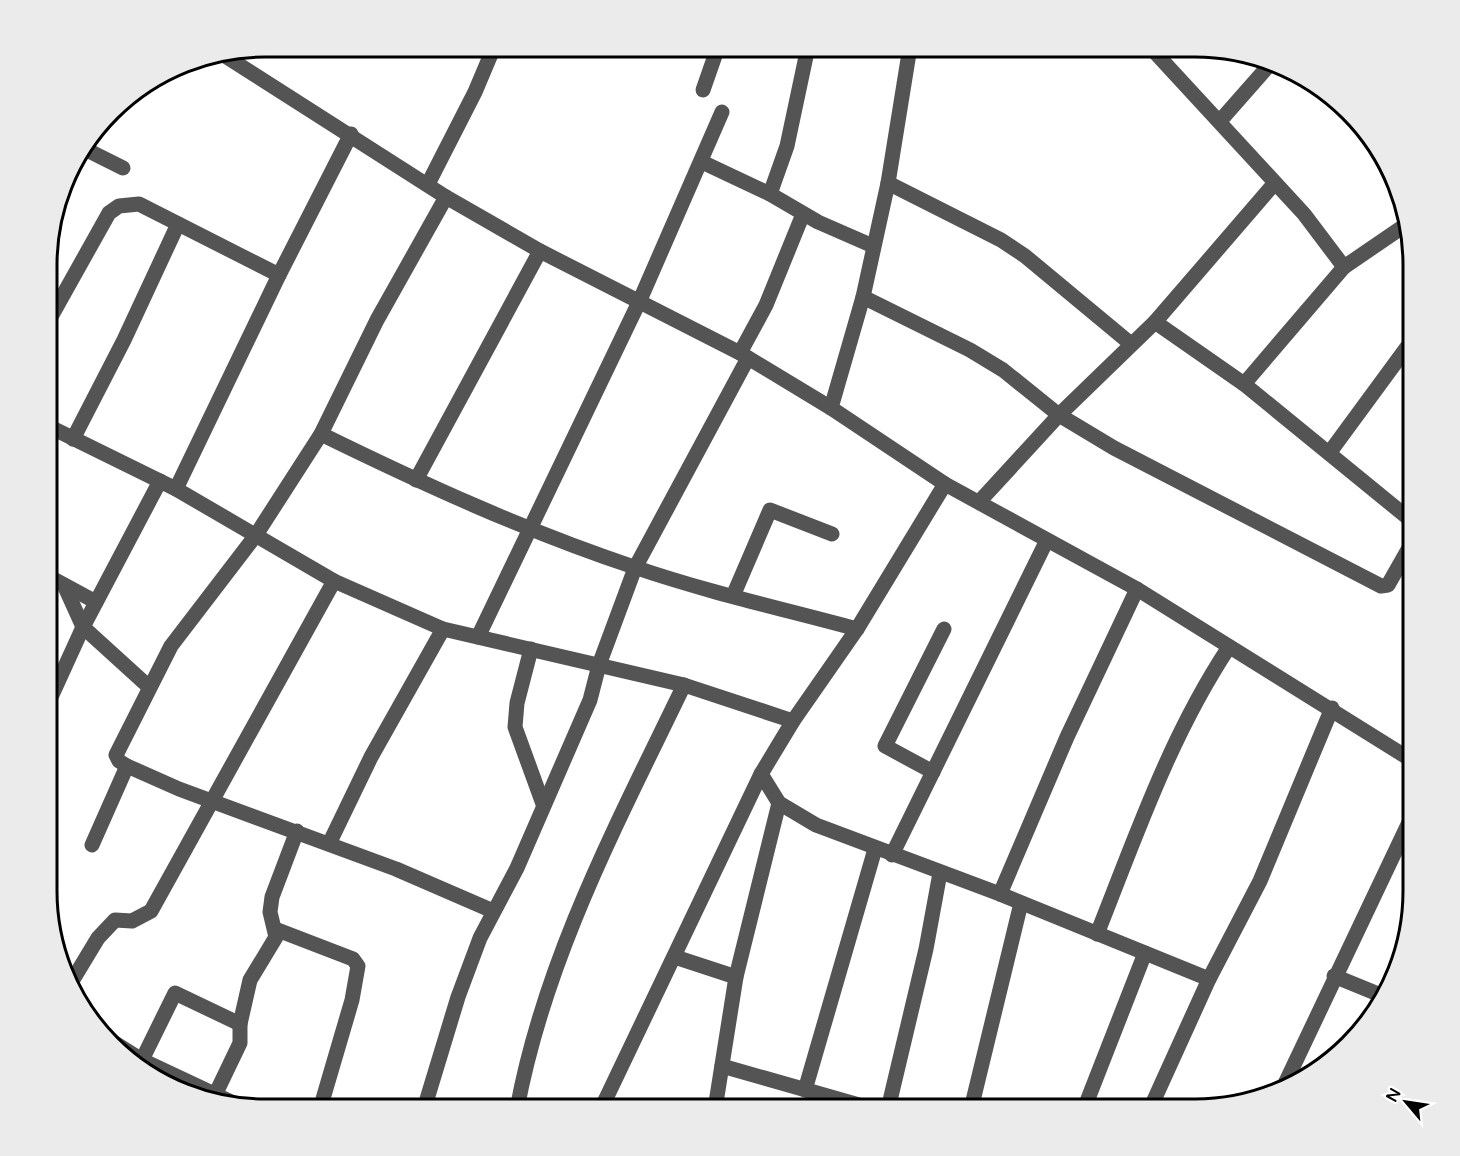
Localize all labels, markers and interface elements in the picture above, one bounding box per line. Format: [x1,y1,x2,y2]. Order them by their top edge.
north arrow [1376,1072,1436,1132]
text: N [1382,1085,1406,1106]

